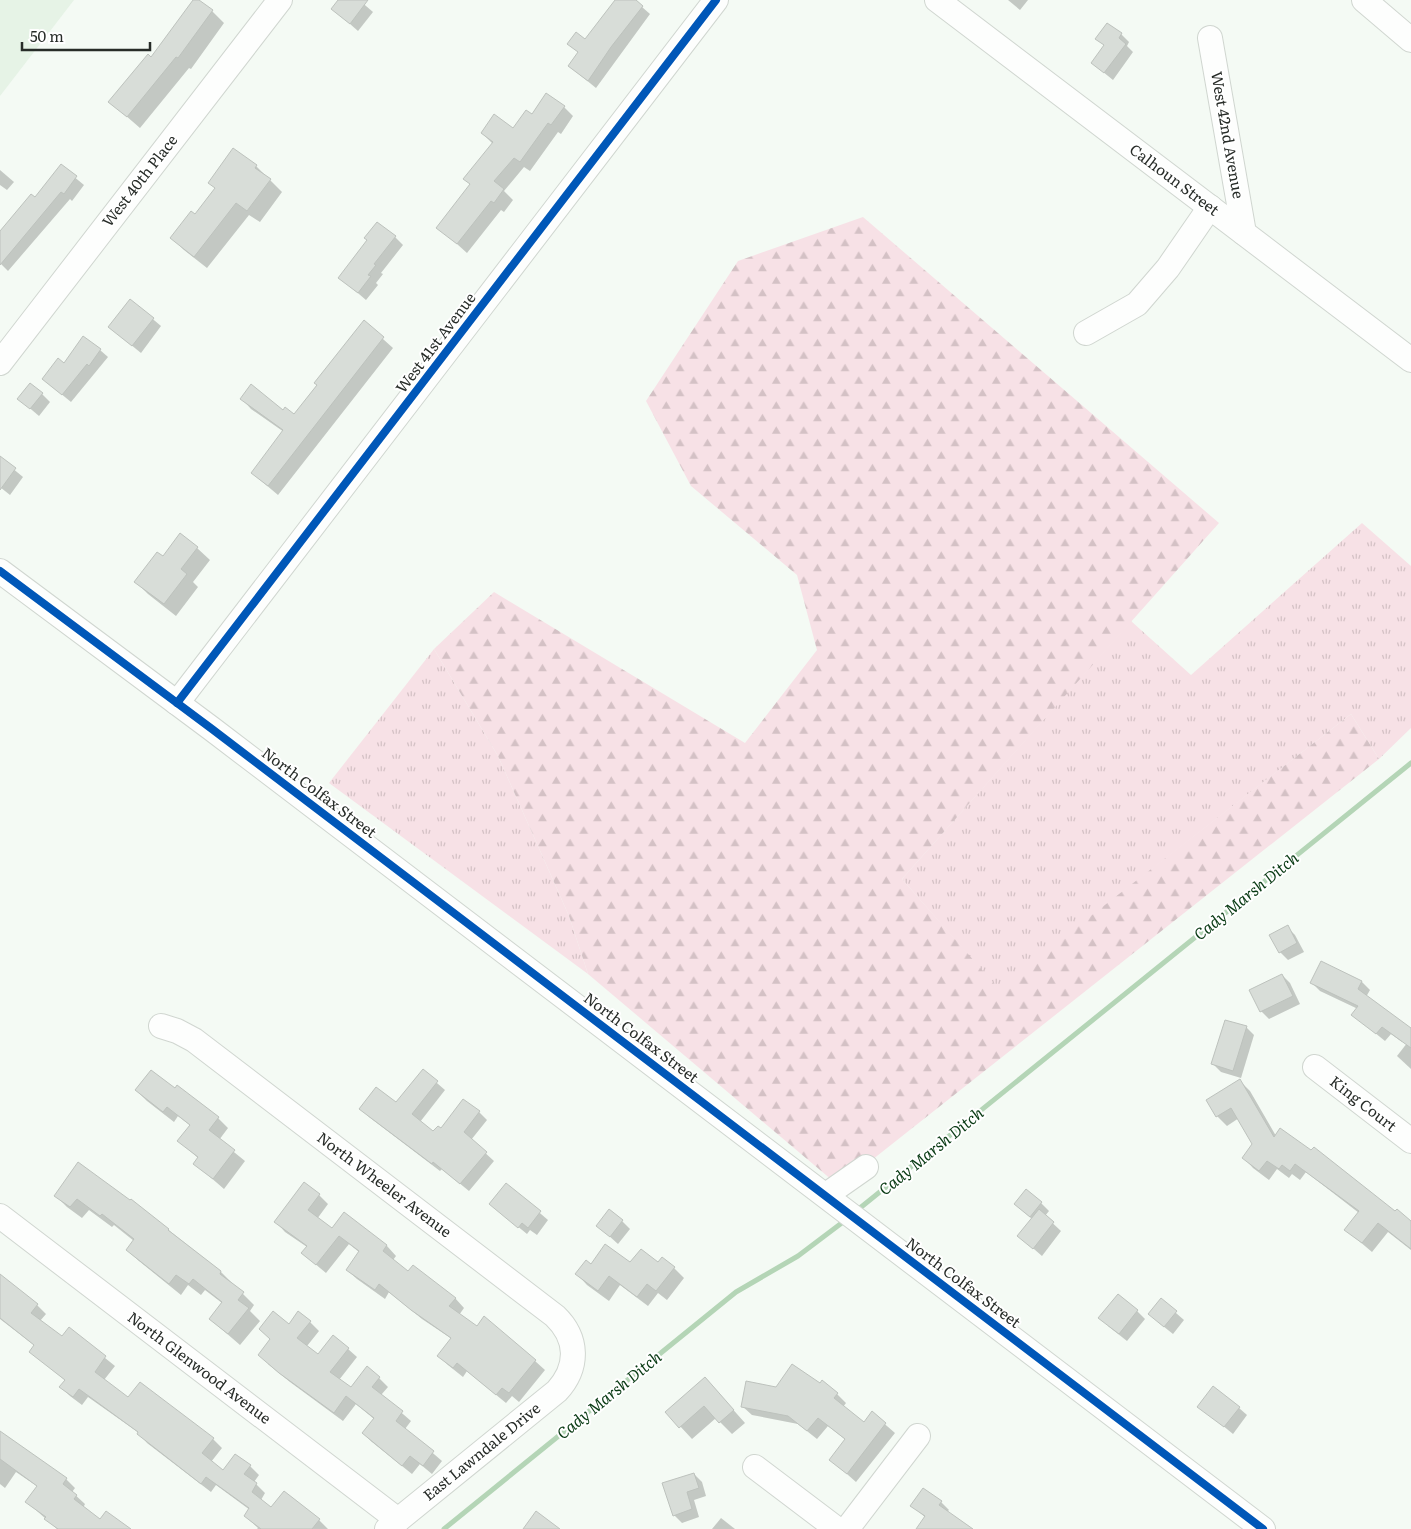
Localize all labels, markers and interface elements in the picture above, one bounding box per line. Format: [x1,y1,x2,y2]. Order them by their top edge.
scale bar [22,20,150,52]
text: 50 m [30,24,64,47]
street label: West 42nd Avenue [1206,69,1251,200]
street label: West 40th Place [95,129,182,231]
street label: Calhoun Street [1125,137,1225,220]
street label: West 41st Avenue [389,287,481,397]
street label: North Colfax Street [258,741,382,843]
water label: Cady Marsh Ditch [1188,845,1303,945]
street label: North Colfax Street [580,986,704,1088]
street label: King Court [1326,1069,1402,1136]
water label: Cady Marsh Ditch [873,1100,988,1200]
street label: North Wheeler Avenue [313,1125,457,1242]
street label: North Colfax Street [902,1231,1026,1333]
street label: North Glenwood Avenue [123,1305,277,1429]
water label: Cady Marsh Ditch [551,1344,666,1444]
street label: East Lawndale Drive [417,1396,545,1506]

